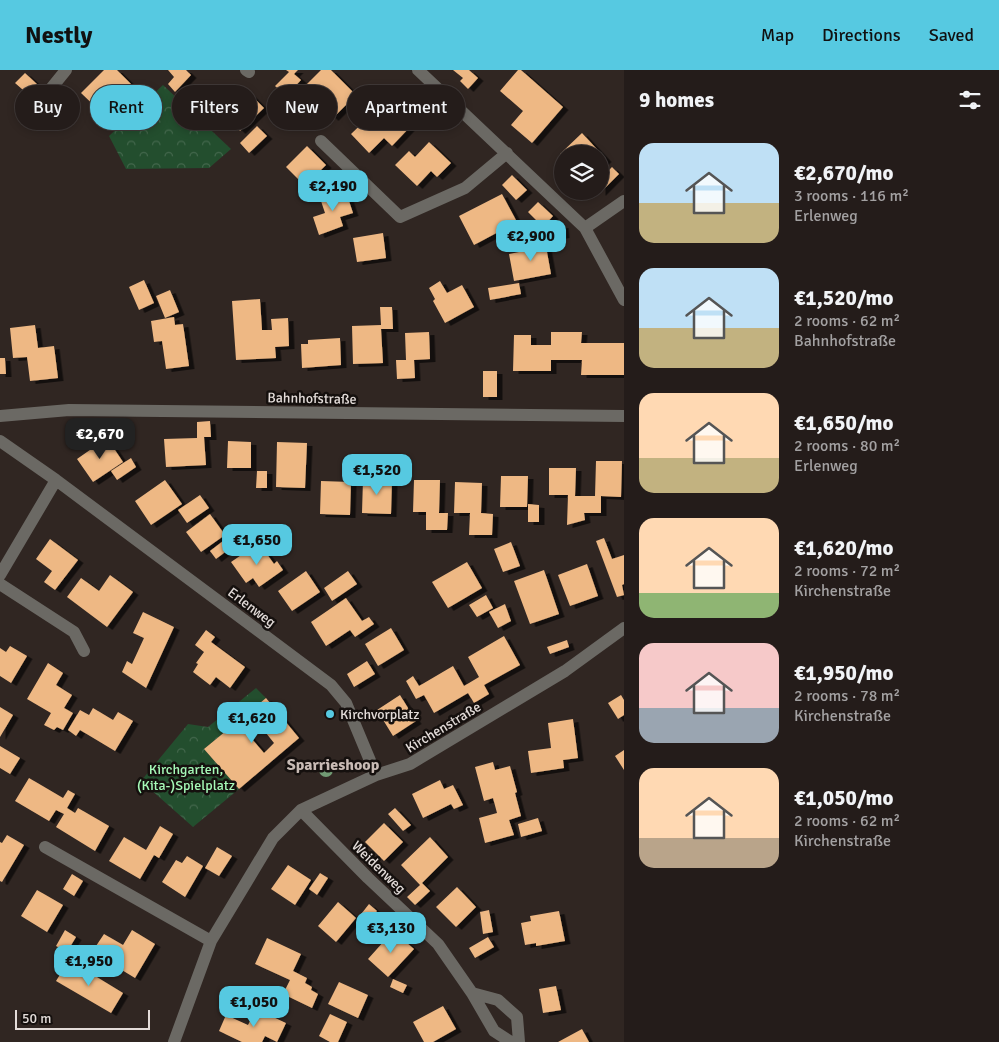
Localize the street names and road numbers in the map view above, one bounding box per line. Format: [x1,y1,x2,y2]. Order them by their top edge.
street label: Bahnhofstraße [267,389,357,408]
street label: Erlenweg [224,584,279,631]
street label: Kirchenstraße [403,698,484,757]
street label: Weidenweg [348,838,409,897]

